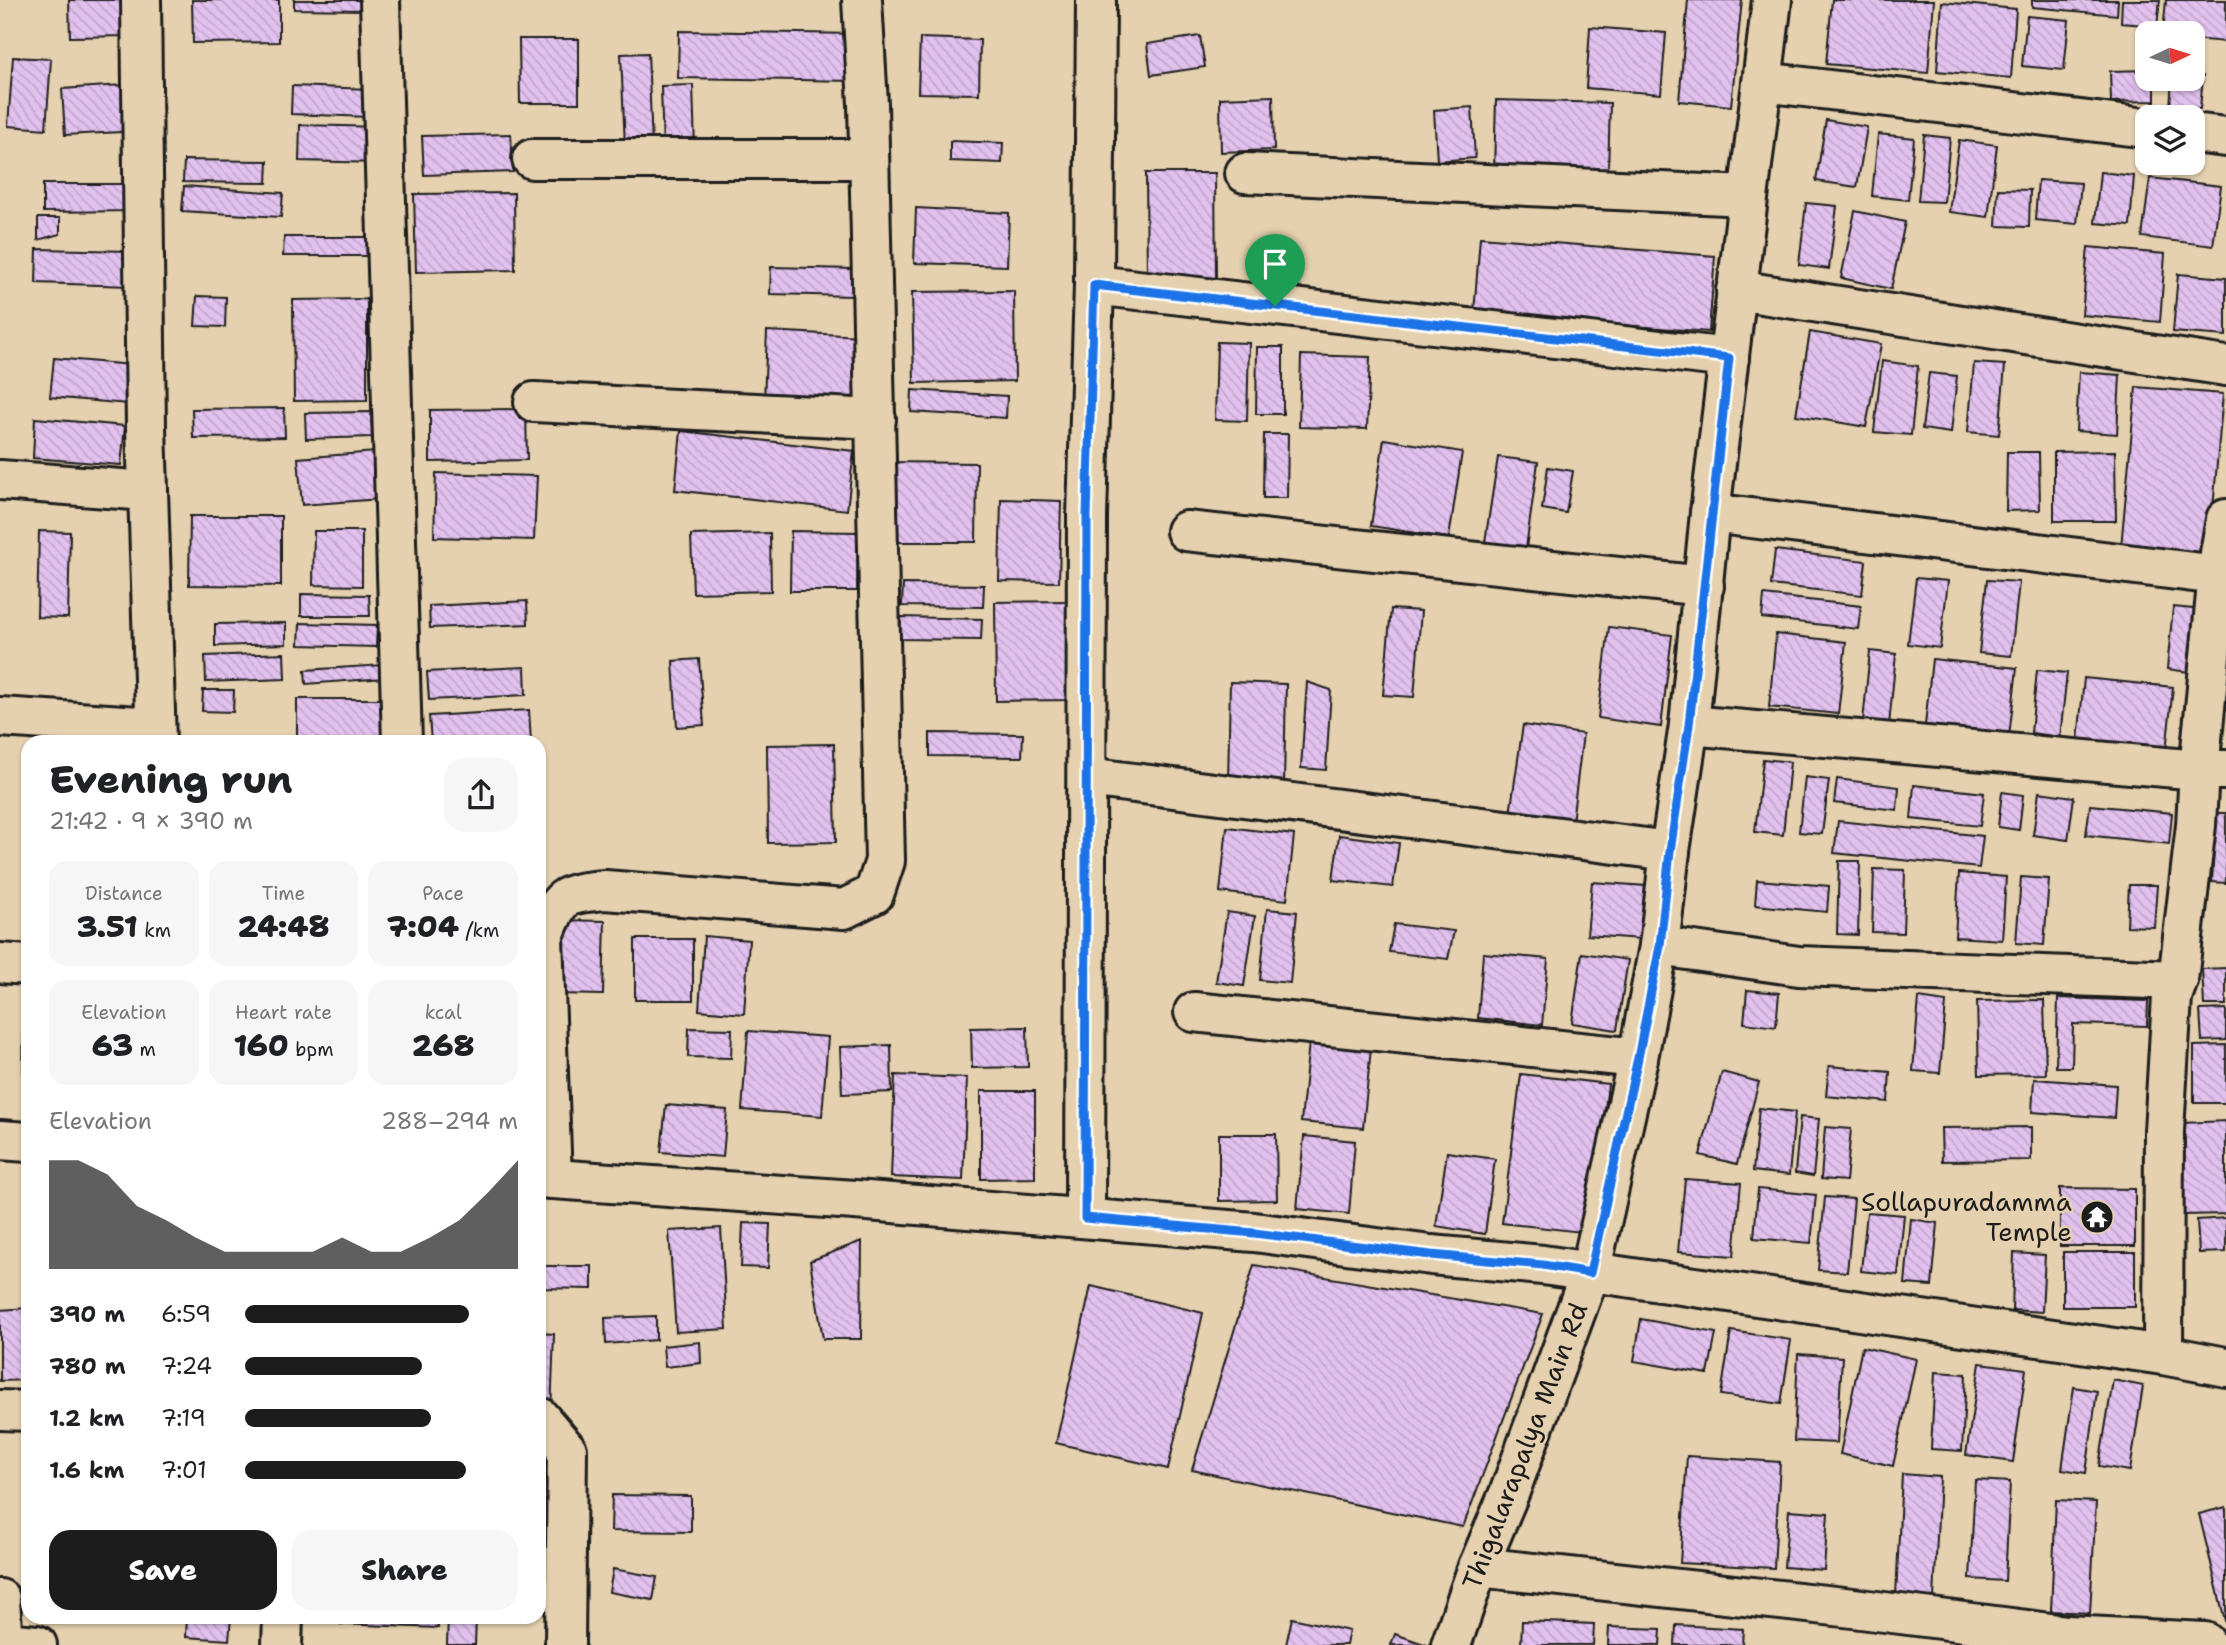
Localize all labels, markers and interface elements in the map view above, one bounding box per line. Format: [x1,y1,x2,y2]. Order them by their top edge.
north arrow [2135,21,2205,91]
map controls [2135,21,2205,175]
button: layers [2135,105,2205,175]
pin [1245,234,1305,306]
icon: arrive [1256,245,1294,283]
text: Evening run [49,754,292,805]
button: share [444,758,518,832]
text: 21:42 · 9 × 390 m [49,806,253,836]
text: Distance [85,881,163,906]
text: Time [262,881,305,906]
text: Pace [422,881,464,906]
text: 3.51 [76,906,138,947]
text: 24:48 [238,906,329,947]
text: 7:04 [387,906,459,947]
text: km [138,918,171,943]
text: /km [459,918,500,943]
text: Elevation [81,1000,166,1025]
text: Heart rate [235,1000,332,1025]
text: kcal [425,1000,462,1025]
text: 63 [92,1025,133,1066]
text: 160 [233,1025,289,1066]
text: 268 [412,1025,475,1066]
text: m [133,1037,156,1062]
text: bpm [289,1037,334,1062]
text: Elevation [49,1106,152,1136]
text: 288–294 m [381,1106,518,1136]
place label: Sollapuradamma Temple [1861,1184,2072,1249]
temple icon: Sollapuradamma Temple [2078,1198,2116,1236]
street label: Thigalarapalya Main Rd [1454,1297,1595,1594]
text: 390 m [49,1299,125,1329]
text: 6:59 [161,1299,211,1329]
text: 780 m [49,1351,126,1381]
text: 7:24 [161,1351,212,1381]
text: 1.2 km [49,1403,125,1433]
text: 7:19 [161,1403,206,1433]
text: 1.6 km [49,1455,124,1485]
text: 7:01 [161,1455,207,1485]
button: Save [49,1530,277,1610]
button: Share [291,1530,518,1610]

